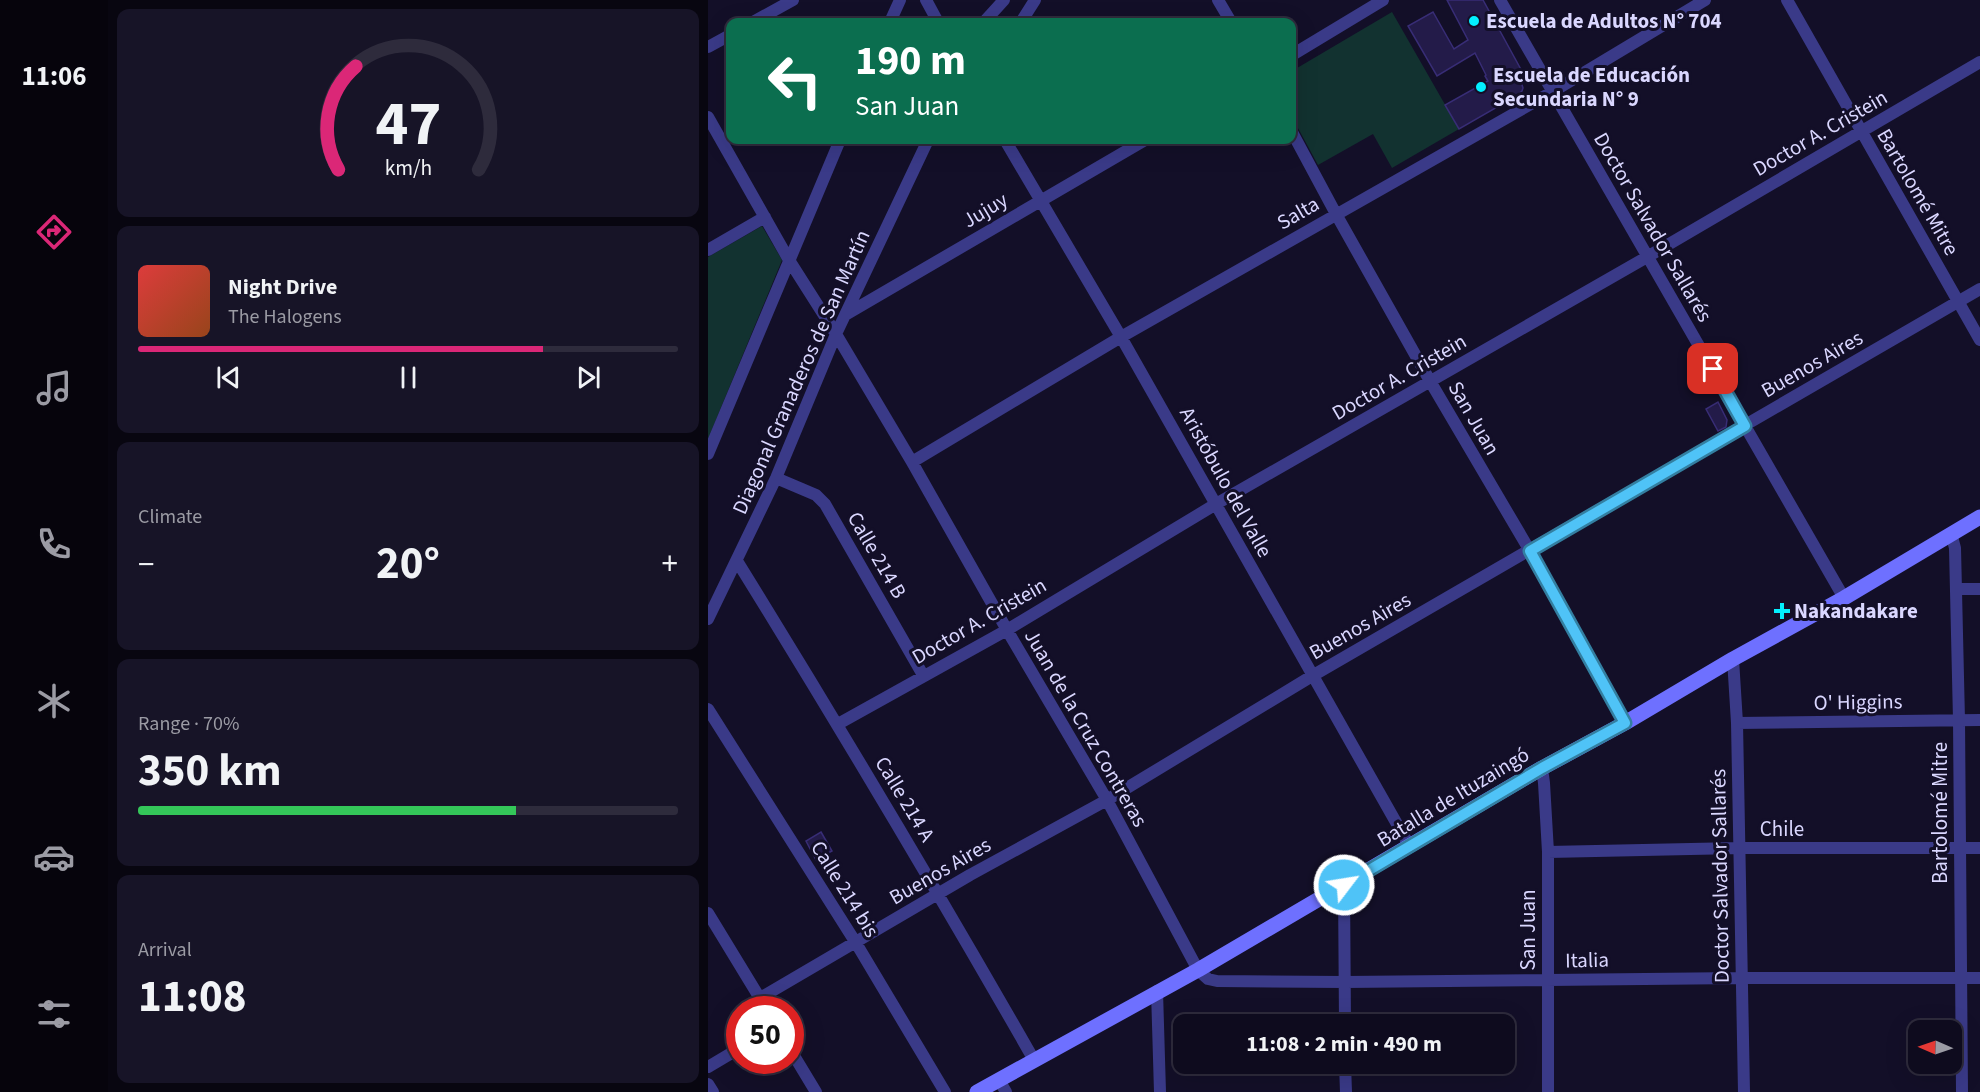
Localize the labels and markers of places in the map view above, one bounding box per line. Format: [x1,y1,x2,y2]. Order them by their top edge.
place label: Escuela de Adultos N° 704 [1486,6,1722,36]
marker: Escuela de Adultos N° 704 [1467,14,1481,28]
place label: Escuela de Educación Secundaria N° 9 [1493,60,1690,114]
marker: Escuela de Educación Secundaria N° 9 [1474,80,1488,94]
pin [1687,343,1738,394]
place label: Nakandakare [1794,596,1918,626]
marker: Nakandakare [1775,604,1789,618]

